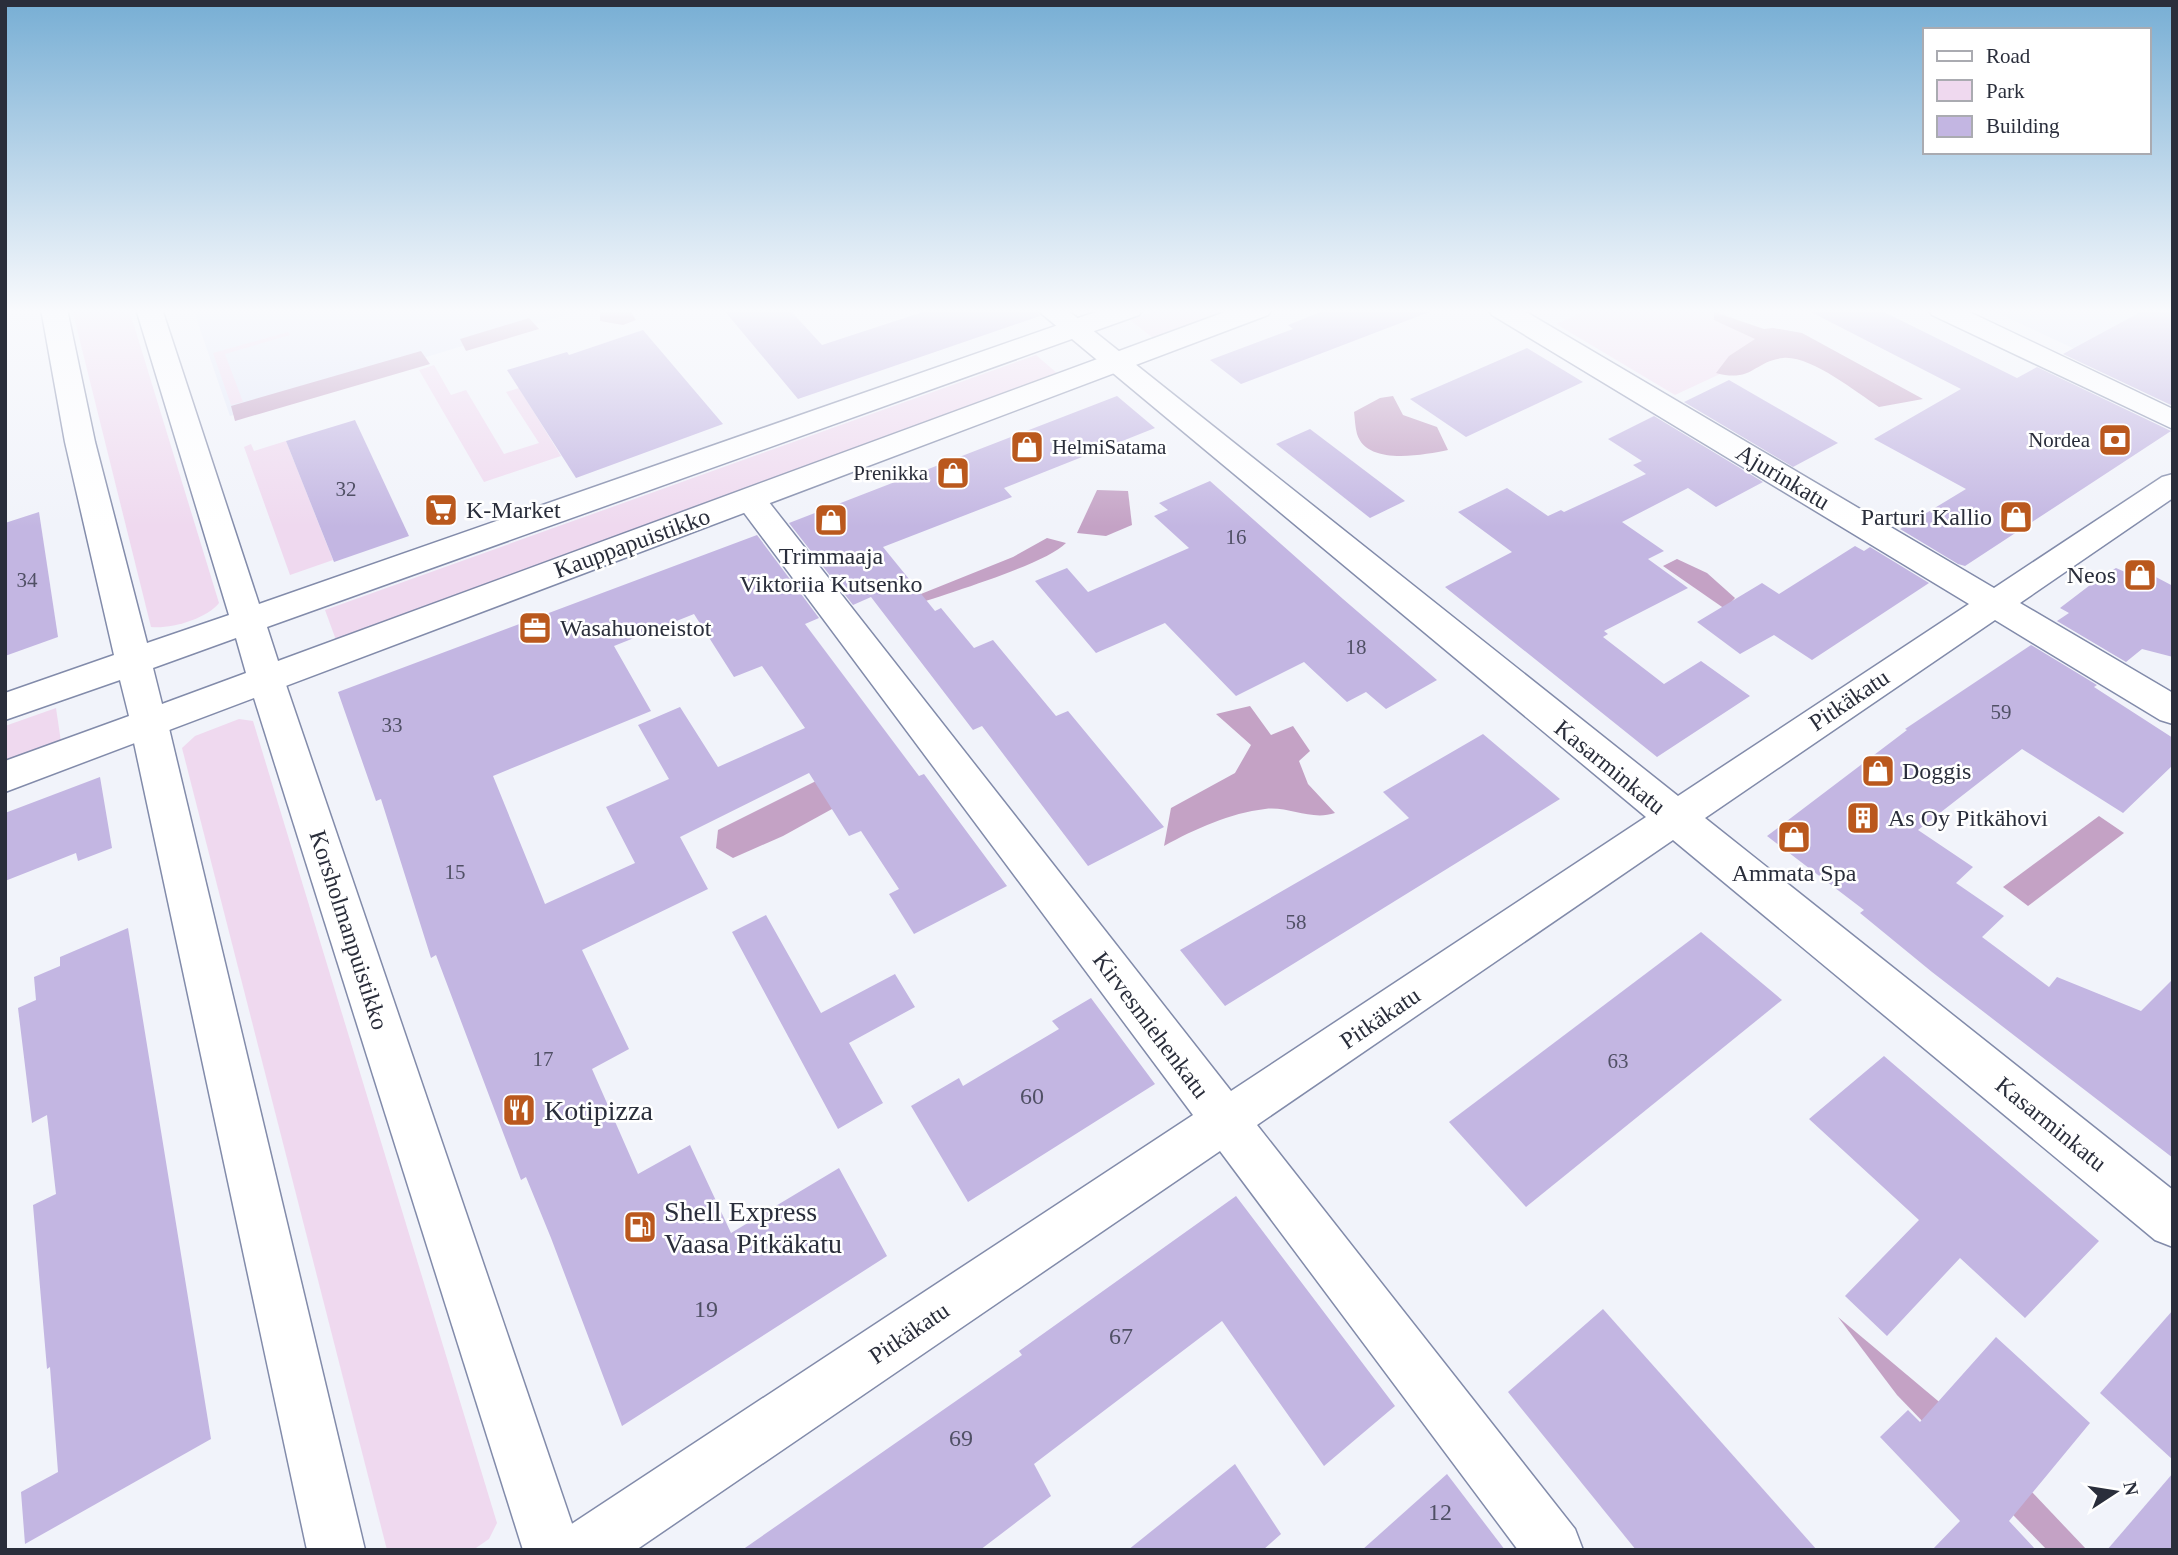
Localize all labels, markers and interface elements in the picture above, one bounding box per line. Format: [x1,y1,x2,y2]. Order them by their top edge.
legend [1923,28,2150,154]
text: Road [1986,44,2031,68]
text: Park [1986,79,2025,103]
text: Building [1986,114,2060,138]
bank icon: Nordea [2096,421,2134,459]
shop icon: HelmiSatama [1008,428,1046,466]
place label: Nordea [2028,428,2091,452]
place label: HelmiSatama [1052,435,1167,459]
street label: Ajurinkatu [1732,439,1834,515]
shop icon: Prenikka [934,454,972,492]
place label: Prenikka [853,461,929,485]
house number: 32 [336,477,357,501]
supermarket icon: K-Market [422,491,460,529]
place label: K-Market [466,497,561,523]
shop icon: Parturi Kallio [1997,498,2035,536]
shop icon: Trimmaaja Viktoriia Kutsenko [812,501,850,539]
street label: Kauppapuistikko [551,503,713,583]
place label: Parturi Kallio [1861,504,1992,530]
house number: 16 [1226,525,1247,549]
place label: Trimmaaja Viktoriia Kutsenko [739,543,923,597]
shop icon: Neos [2121,556,2159,594]
place label: Neos [2067,562,2116,588]
house number: 34 [17,568,38,592]
office icon: Wasahuoneistot [516,609,554,647]
place label: Wasahuoneistot [560,615,712,641]
house number: 18 [1346,635,1367,659]
street label: Pitkäkatu [1804,664,1894,736]
house number: 59 [1991,700,2012,724]
house number: 33 [382,713,403,737]
street label: Kasarminkatu [1550,715,1670,819]
shop icon: Doggis [1859,752,1897,790]
place label: Doggis [1902,758,1971,784]
building icon: As Oy Pitkähovi [1844,799,1882,837]
place label: As Oy Pitkähovi [1888,805,2048,831]
shop icon: Ammata Spa [1775,818,1813,856]
street label: Korsholmanpuistikko [304,827,394,1033]
house number: 15 [445,860,466,884]
place label: Ammata Spa [1732,860,1857,886]
house number: 58 [1286,910,1307,934]
street label: Kirvesmiehenkatu [1088,947,1214,1103]
street label: Pitkäkatu [1335,982,1425,1054]
house number: 17 [533,1047,554,1071]
house number: 63 [1608,1049,1629,1073]
street label: Kasarminkatu [1991,1072,2111,1176]
house number: 60 [1020,1083,1044,1109]
restaurant icon: Kotipizza [500,1091,538,1129]
place label: Kotipizza [544,1095,653,1126]
place label: Shell Express Vaasa Pitkäkatu [664,1196,842,1259]
fuel station icon: Shell Express Vaasa Pitkäkatu [621,1208,659,1246]
house number: 19 [694,1296,718,1322]
street label: Pitkäkatu [864,1297,954,1369]
house number: 67 [1109,1323,1133,1349]
house number: 69 [949,1425,973,1451]
north arrow [2080,1457,2150,1527]
text: N [2119,1480,2143,1498]
house number: 12 [1428,1499,1452,1525]

